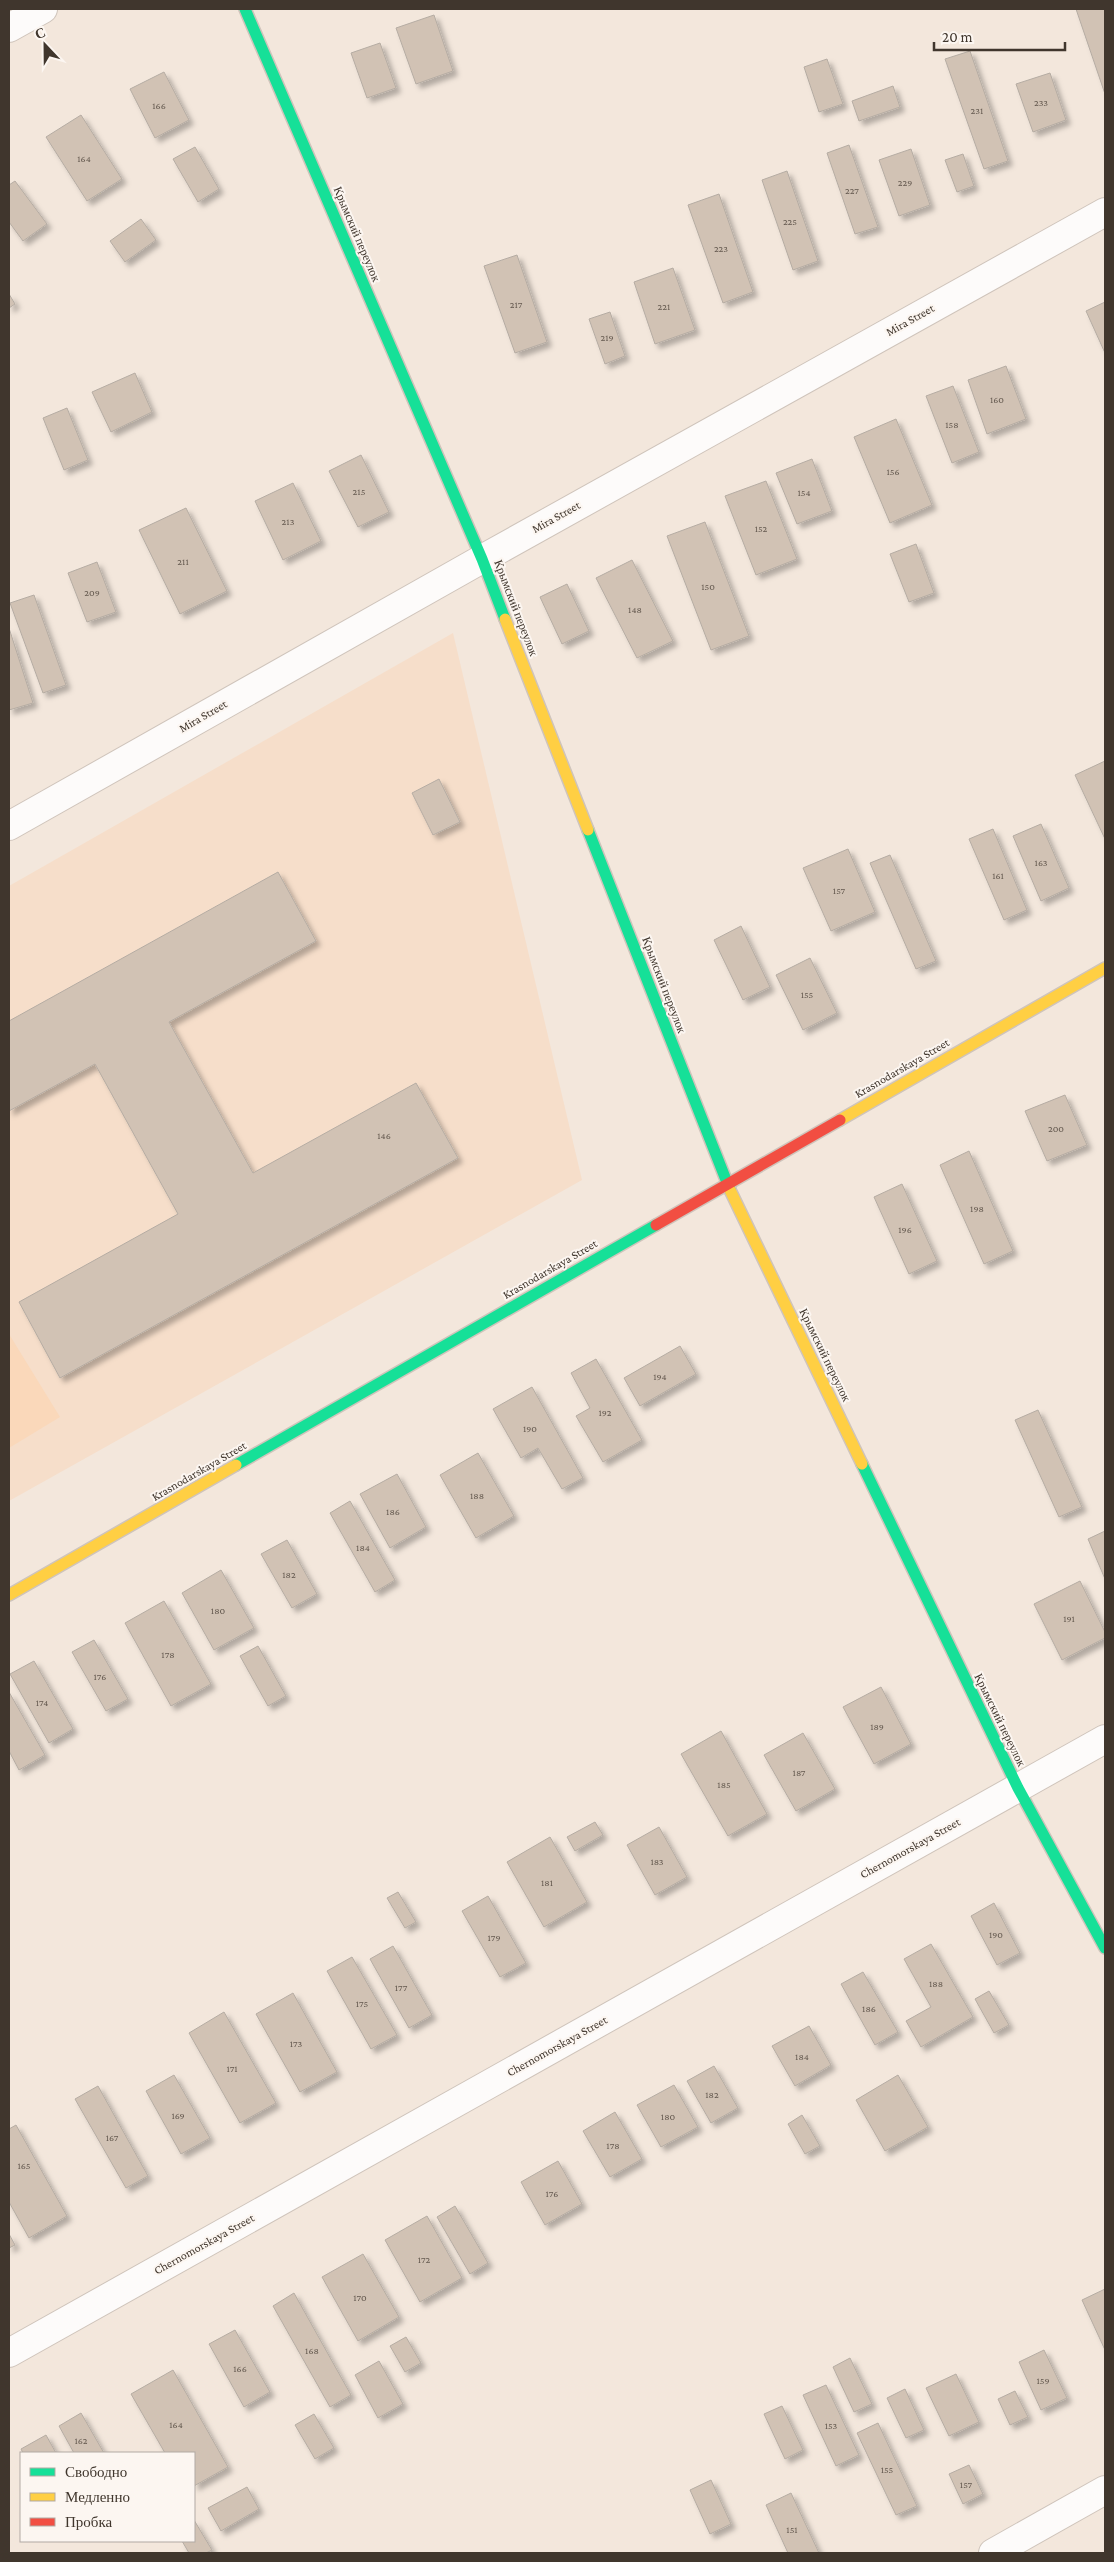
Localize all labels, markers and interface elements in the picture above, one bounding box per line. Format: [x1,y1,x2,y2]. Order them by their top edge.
north arrow [20,20,70,70]
scale bar [934,20,1065,52]
text: С [32,24,48,42]
text: 20 m [942,29,973,45]
house number: 233 [1034,97,1048,108]
house number: 166 [152,100,166,111]
house number: 231 [971,105,983,116]
house number: 164 [77,153,91,164]
house number: 229 [898,177,912,188]
street label: Крымский переулок [331,184,383,284]
house number: 227 [845,185,859,196]
house number: 225 [783,216,797,227]
house number: 223 [714,243,728,254]
house number: 217 [510,299,523,310]
house number: 221 [658,301,670,312]
street label: Mira Street [883,301,937,339]
house number: 219 [600,332,614,343]
house number: 160 [990,394,1004,405]
house number: 158 [945,419,959,430]
house number: 156 [886,466,900,477]
house number: 215 [353,486,366,497]
house number: 154 [797,487,811,498]
street label: Mira Street [529,498,583,536]
house number: 213 [282,516,295,527]
house number: 152 [755,523,768,534]
house number: 211 [177,556,189,567]
street label: Крымский переулок [491,558,541,658]
house number: 150 [701,581,715,592]
house number: 209 [84,587,100,598]
house number: 148 [628,604,642,615]
street label: Mira Street [177,696,230,735]
house number: 163 [1035,857,1048,868]
house number: 161 [992,870,1004,881]
house number: 157 [833,885,846,896]
street label: Крымский переулок [639,935,689,1035]
house number: 155 [801,989,814,1000]
street label: Krasnodarskaya Street [852,1035,953,1101]
house number: 200 [1048,1123,1064,1134]
house number: 146 [377,1130,391,1141]
house number: 198 [970,1203,984,1214]
house number: 196 [898,1224,912,1235]
street label: Krasnodarskaya Street [500,1236,601,1302]
street label: Крымский переулок [796,1306,854,1404]
house number: 194 [653,1371,667,1382]
house number: 192 [598,1407,612,1418]
house number: 190 [523,1423,537,1434]
street label: Krasnodarskaya Street [149,1438,250,1504]
house number: 188 [470,1490,484,1501]
house number: 186 [386,1506,400,1517]
house number: 184 [356,1542,370,1553]
house number: 182 [282,1569,296,1580]
house number: 180 [211,1605,226,1616]
house number: 191 [1063,1613,1075,1624]
house number: 178 [161,1649,175,1660]
house number: 176 [94,1671,106,1682]
street label: Крымский переулок [971,1671,1029,1769]
house number: 174 [36,1697,48,1708]
house number: 189 [870,1721,884,1732]
house number: 187 [793,1767,806,1778]
house number: 185 [717,1779,731,1790]
street label: Chernomorskaya Street [857,1814,963,1881]
house number: 183 [650,1856,664,1867]
house number: 181 [541,1877,553,1888]
house number: 190 [989,1929,1003,1940]
house number: 179 [487,1932,501,1943]
house number: 188 [929,1978,943,1989]
house number: 177 [395,1982,408,1993]
house number: 175 [356,1998,369,2009]
house number: 186 [862,2003,876,2014]
street label: Chernomorskaya Street [504,2012,610,2079]
house number: 173 [290,2038,303,2049]
house number: 184 [795,2051,809,2062]
house number: 171 [226,2063,238,2074]
house number: 182 [705,2089,719,2100]
house number: 169 [171,2110,185,2121]
house number: 180 [661,2111,676,2122]
house number: 167 [106,2132,119,2143]
house number: 178 [606,2140,620,2151]
house number: 165 [18,2160,31,2171]
house number: 176 [546,2188,558,2199]
street label: Chernomorskaya Street [151,2210,257,2277]
house number: 172 [418,2254,431,2265]
house number: 170 [353,2292,367,2303]
house number: 168 [305,2345,319,2356]
house number: 166 [233,2363,247,2374]
house number: 159 [1037,2375,1049,2386]
house number: 164 [169,2419,183,2430]
house number: 153 [825,2420,838,2431]
house number: 162 [75,2435,88,2446]
legend [20,2452,195,2542]
text: Свободно [65,2464,127,2480]
house number: 155 [881,2464,894,2475]
house number: 157 [960,2479,973,2490]
text: Медленно [65,2489,130,2505]
text: Пробка [65,2514,113,2530]
house number: 151 [786,2524,798,2535]

